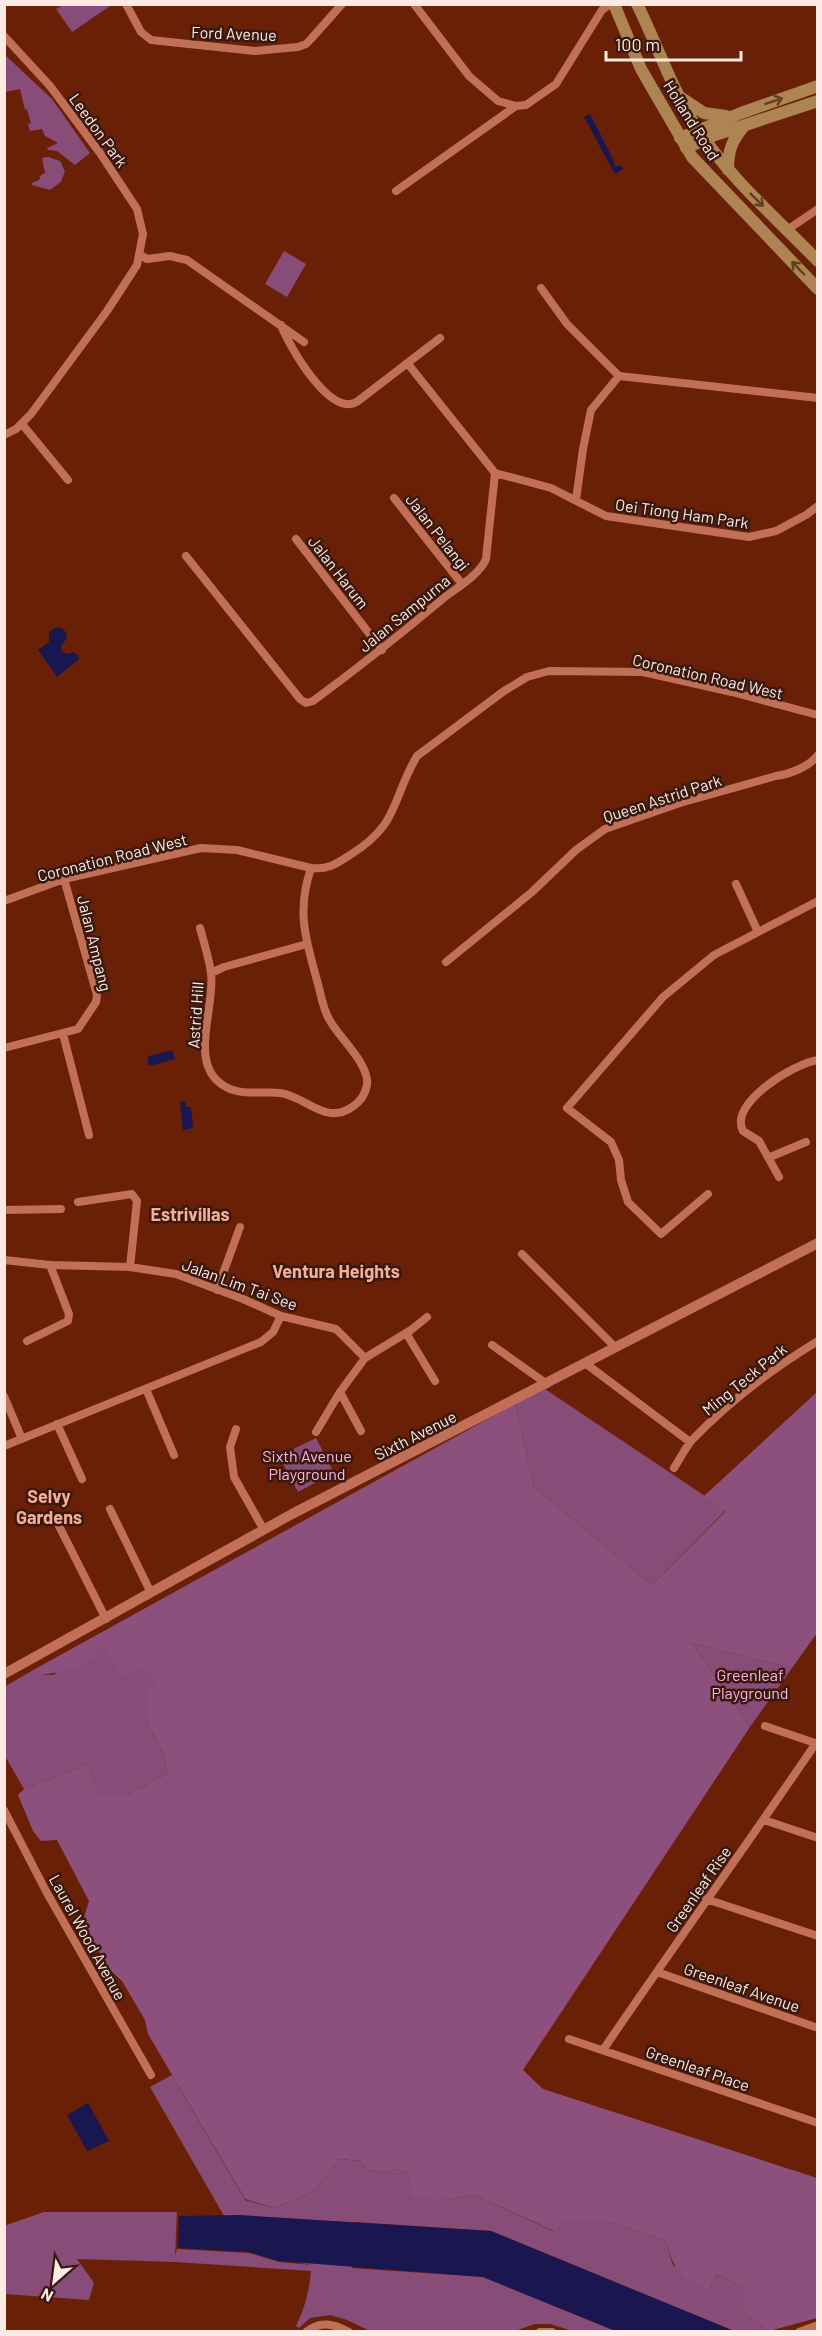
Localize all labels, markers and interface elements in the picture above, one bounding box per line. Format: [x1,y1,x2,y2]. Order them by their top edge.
street label: Ford Avenue [191,22,277,44]
scale bar [606,24,741,62]
text: 100 m [615,33,660,55]
street label: Holland Road [660,77,724,163]
street label: Leedon Park [66,89,132,171]
one-way arrow [764,95,783,106]
one-way arrow [750,193,765,207]
one-way arrow [791,261,805,276]
street label: Jalan Pelangi [402,490,474,574]
street label: Oei Tiong Ham Park [614,494,750,532]
street label: Jalan Harum [305,532,373,612]
street label: Jalan Sampurna [355,570,453,656]
street label: Coronation Road West [631,649,785,703]
street label: Queen Astrid Park [600,770,724,826]
street label: Coronation Road West [35,829,189,885]
street label: Jalan Ampang [74,893,116,993]
street label: Astrid Hill [183,981,207,1049]
district label: Estrivillas [150,1203,230,1225]
street label: Jalan Lim Tai See [180,1254,300,1314]
district label: Ventura Heights [272,1260,400,1282]
street label: Ming Teck Park [698,1339,790,1419]
street label: Sixth Avenue [371,1406,459,1464]
park label: Sixth Avenue Playground [262,1446,352,1483]
district label: Selvy Gardens [16,1485,82,1528]
park label: Greenleaf Playground [711,1665,789,1702]
street label: Greenleaf Rise [661,1842,735,1936]
street label: Laurel Wood Avenue [46,1871,130,2003]
street label: Greenleaf Avenue [682,1958,802,2016]
street label: Greenleaf Place [644,2041,752,2095]
north arrow [24,2252,84,2312]
text: N [38,2285,56,2307]

